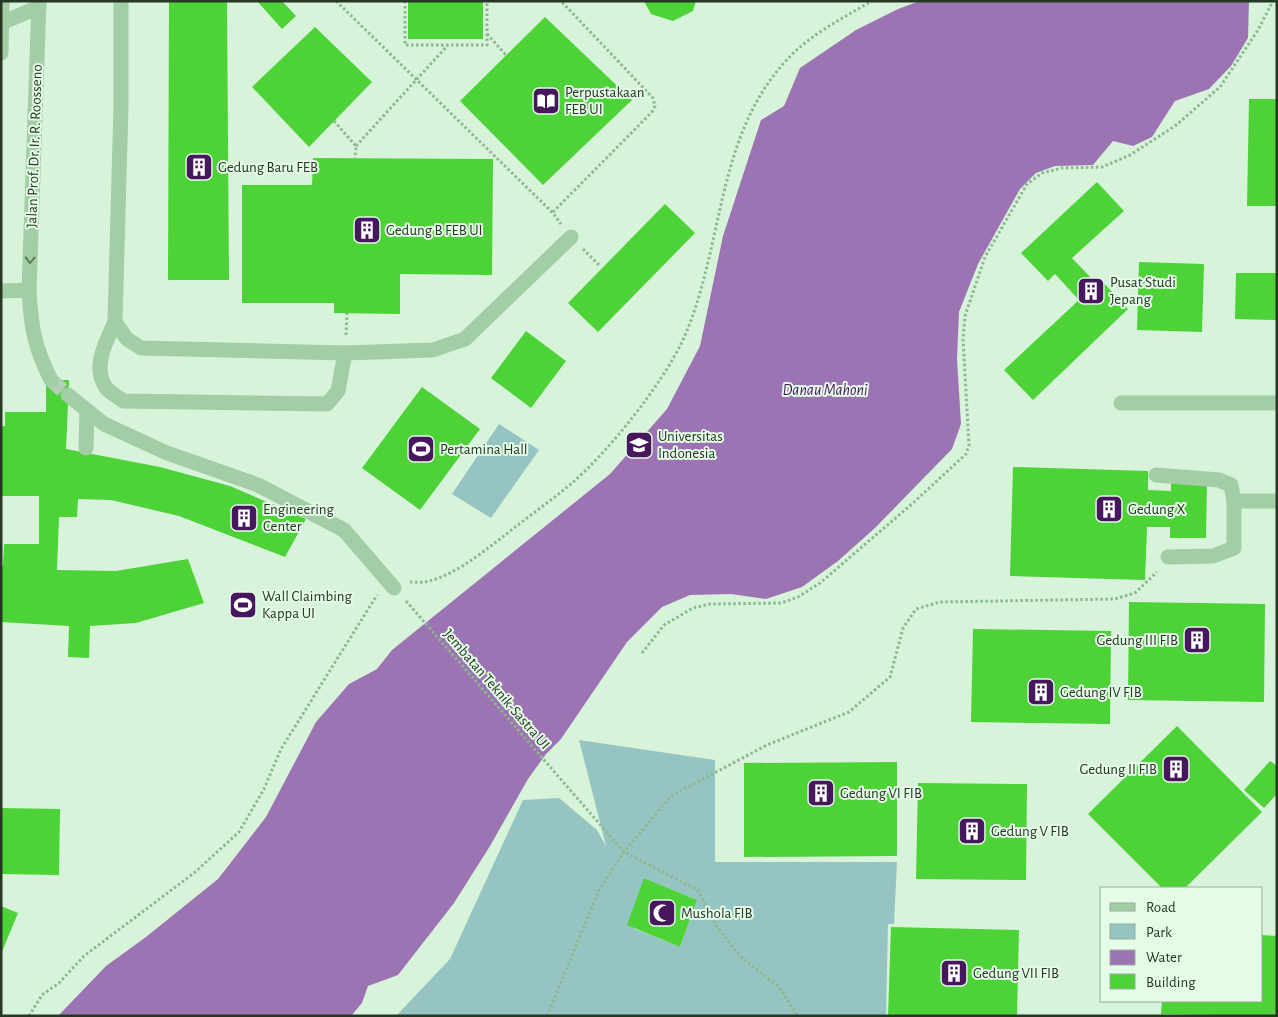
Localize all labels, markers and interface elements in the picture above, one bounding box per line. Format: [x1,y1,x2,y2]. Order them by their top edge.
street label: Jalan Prof. Dr. Ir. R. Roosseno [24,64,45,228]
place label: Perpustakaan FEB UI [565,85,644,117]
library icon: Perpustakaan FEB UI [531,86,561,116]
building icon: Gedung Baru FEB [184,152,214,182]
place label: Gedung Baru FEB [218,160,318,175]
building icon: Gedung B FEB UI [352,215,382,245]
place label: Gedung B FEB UI [386,223,483,238]
one-way arrow [25,256,35,264]
place label: Pusat Studi Jepang [1110,275,1176,307]
building icon: Pusat Studi Jepang [1076,276,1106,306]
water label: Danau Mahoni [782,382,868,398]
place label: Universitas Indonesia [658,429,723,461]
school or university icon: Universitas Indonesia [624,430,654,460]
sports icon: Pertamina Hall [406,434,436,464]
place label: Pertamina Hall [440,442,528,457]
building icon: Gedung X [1094,494,1124,524]
place label: Engineering Center [263,502,335,534]
place label: Gedung X [1128,502,1185,517]
building icon: Engineering Center [229,503,259,533]
place label: Wall Claimbing Kappa UI [262,589,353,621]
sports icon: Wall Claimbing Kappa UI [228,590,258,620]
building icon: Gedung III FIB [1182,625,1212,655]
street label: Jembatan Teknik-Sastra UI [441,626,553,752]
place label: Gedung III FIB [1096,633,1178,648]
building icon: Gedung IV FIB [1026,677,1056,707]
place label: Gedung IV FIB [1060,685,1142,700]
building icon: Gedung II FIB [1161,754,1191,784]
place label: Gedung II FIB [1079,762,1157,777]
building icon: Gedung VI FIB [806,778,836,808]
place label: Gedung VI FIB [840,786,922,801]
building icon: Gedung V FIB [957,816,987,846]
place label: Gedung V FIB [991,824,1069,839]
legend [1100,887,1263,1002]
mosque icon: Mushola FIB [647,898,677,928]
text: Road [1146,900,1176,915]
place label: Mushola FIB [681,906,753,921]
text: Park [1146,925,1172,940]
text: Water [1146,950,1182,965]
building icon: Gedung VII FIB [939,958,969,988]
place label: Gedung VII FIB [973,966,1059,981]
text: Building [1146,975,1196,990]

